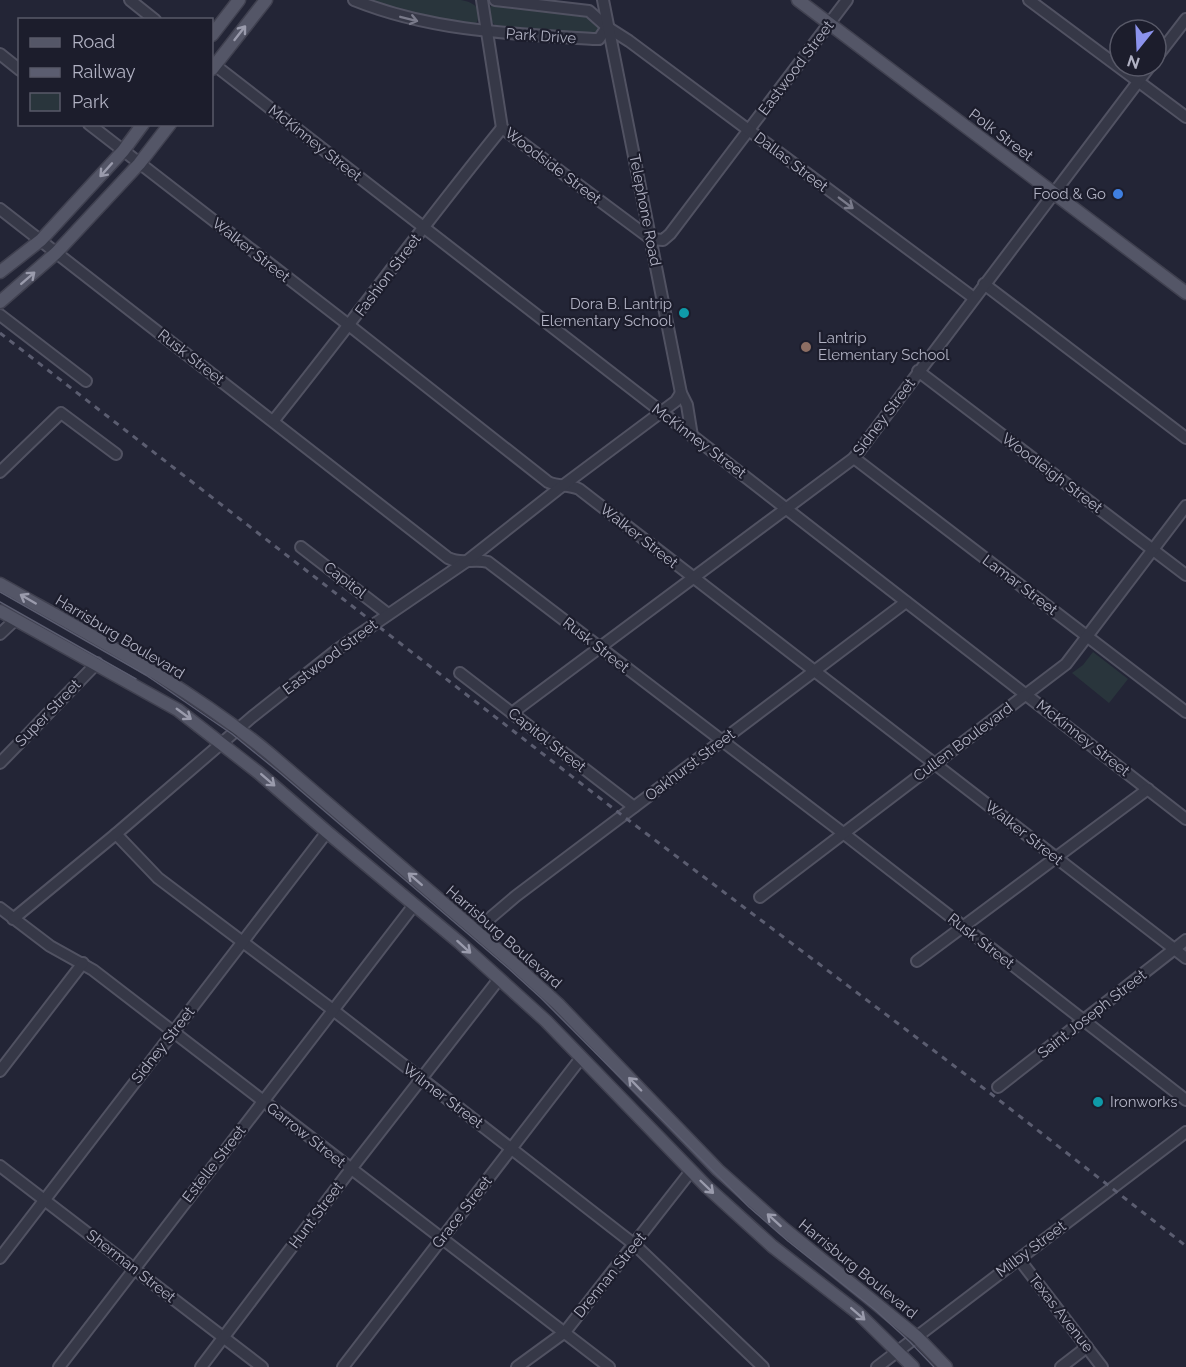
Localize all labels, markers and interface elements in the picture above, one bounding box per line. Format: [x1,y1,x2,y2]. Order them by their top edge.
one-way arrow [400,13,419,25]
street label: Eastwood Street [754,17,838,119]
legend [18,18,213,126]
north arrow [1108,18,1168,78]
one-way arrow [233,25,246,41]
street label: Park Drive [505,25,577,47]
text: Road [72,31,115,52]
text: N [1125,51,1142,73]
text: Railway [72,61,136,82]
text: Park [72,91,109,112]
street label: McKinney Street [265,101,365,185]
street label: Polk Street [965,105,1037,165]
street label: Woodside Street [501,124,605,208]
street label: Dallas Street [751,128,831,196]
street label: Telephone Road [625,153,665,267]
one-way arrow [98,162,113,177]
place label: Food & Go [1033,185,1106,203]
marker: Food & Go [1111,187,1125,201]
one-way arrow [838,196,854,209]
street label: Walker Street [208,214,294,286]
street label: Fashion Street [351,230,425,320]
one-way arrow [20,271,36,284]
place label: Dora B. Lantrip Elementary School [541,295,673,330]
marker: Dora B. Lantrip Elementary School [677,306,691,320]
street label: Rusk Street [154,326,228,388]
place label: Lantrip Elementary School [818,329,950,364]
marker: Lantrip Elementary School [799,340,813,354]
street label: Sidney Street [849,375,919,459]
street label: McKinney Street [648,400,750,482]
street label: Woodleigh Street [998,429,1106,517]
street label: Walker Street [596,500,682,572]
street label: Lamar Street [979,551,1061,619]
street label: Capitol [320,558,371,603]
street label: Harrisburg Boulevard [52,591,188,683]
one-way arrow [20,593,37,605]
street label: Rusk Street [559,614,633,676]
street label: Eastwood Street [279,615,381,699]
street label: Super Street [12,676,84,750]
street label: McKinney Street [1033,696,1133,780]
street label: Cullen Boulevard [910,699,1016,785]
street label: Capitol Street [504,704,590,776]
one-way arrow [175,708,191,721]
street label: Oakhurst Street [641,725,739,805]
one-way arrow [260,773,275,787]
street label: Walker Street [981,797,1067,869]
one-way arrow [408,872,423,886]
street label: Harrisburg Boulevard [442,882,566,992]
street label: Rusk Street [944,910,1018,972]
one-way arrow [457,940,472,954]
street label: Saint Joseph Street [1034,966,1150,1062]
street label: Sidney Street [128,1003,198,1087]
street label: Wilmer Street [399,1060,487,1132]
one-way arrow [627,1076,642,1091]
place label: Ironworks [1110,1093,1178,1111]
marker: Ironworks [1091,1095,1105,1109]
street label: Garrow Street [263,1099,349,1171]
street label: Estelle Street [178,1122,250,1206]
street label: Grace Street [428,1172,496,1252]
street label: Hunt Street [285,1178,347,1252]
one-way arrow [700,1180,715,1195]
one-way arrow [767,1213,782,1227]
street label: Harrisburg Boulevard [795,1216,921,1322]
street label: Milby Street [993,1217,1069,1281]
street label: Sherman Street [83,1226,179,1306]
street label: Drennan Street [570,1229,650,1321]
street label: Texas Avenue [1025,1270,1097,1356]
one-way arrow [850,1307,865,1321]

